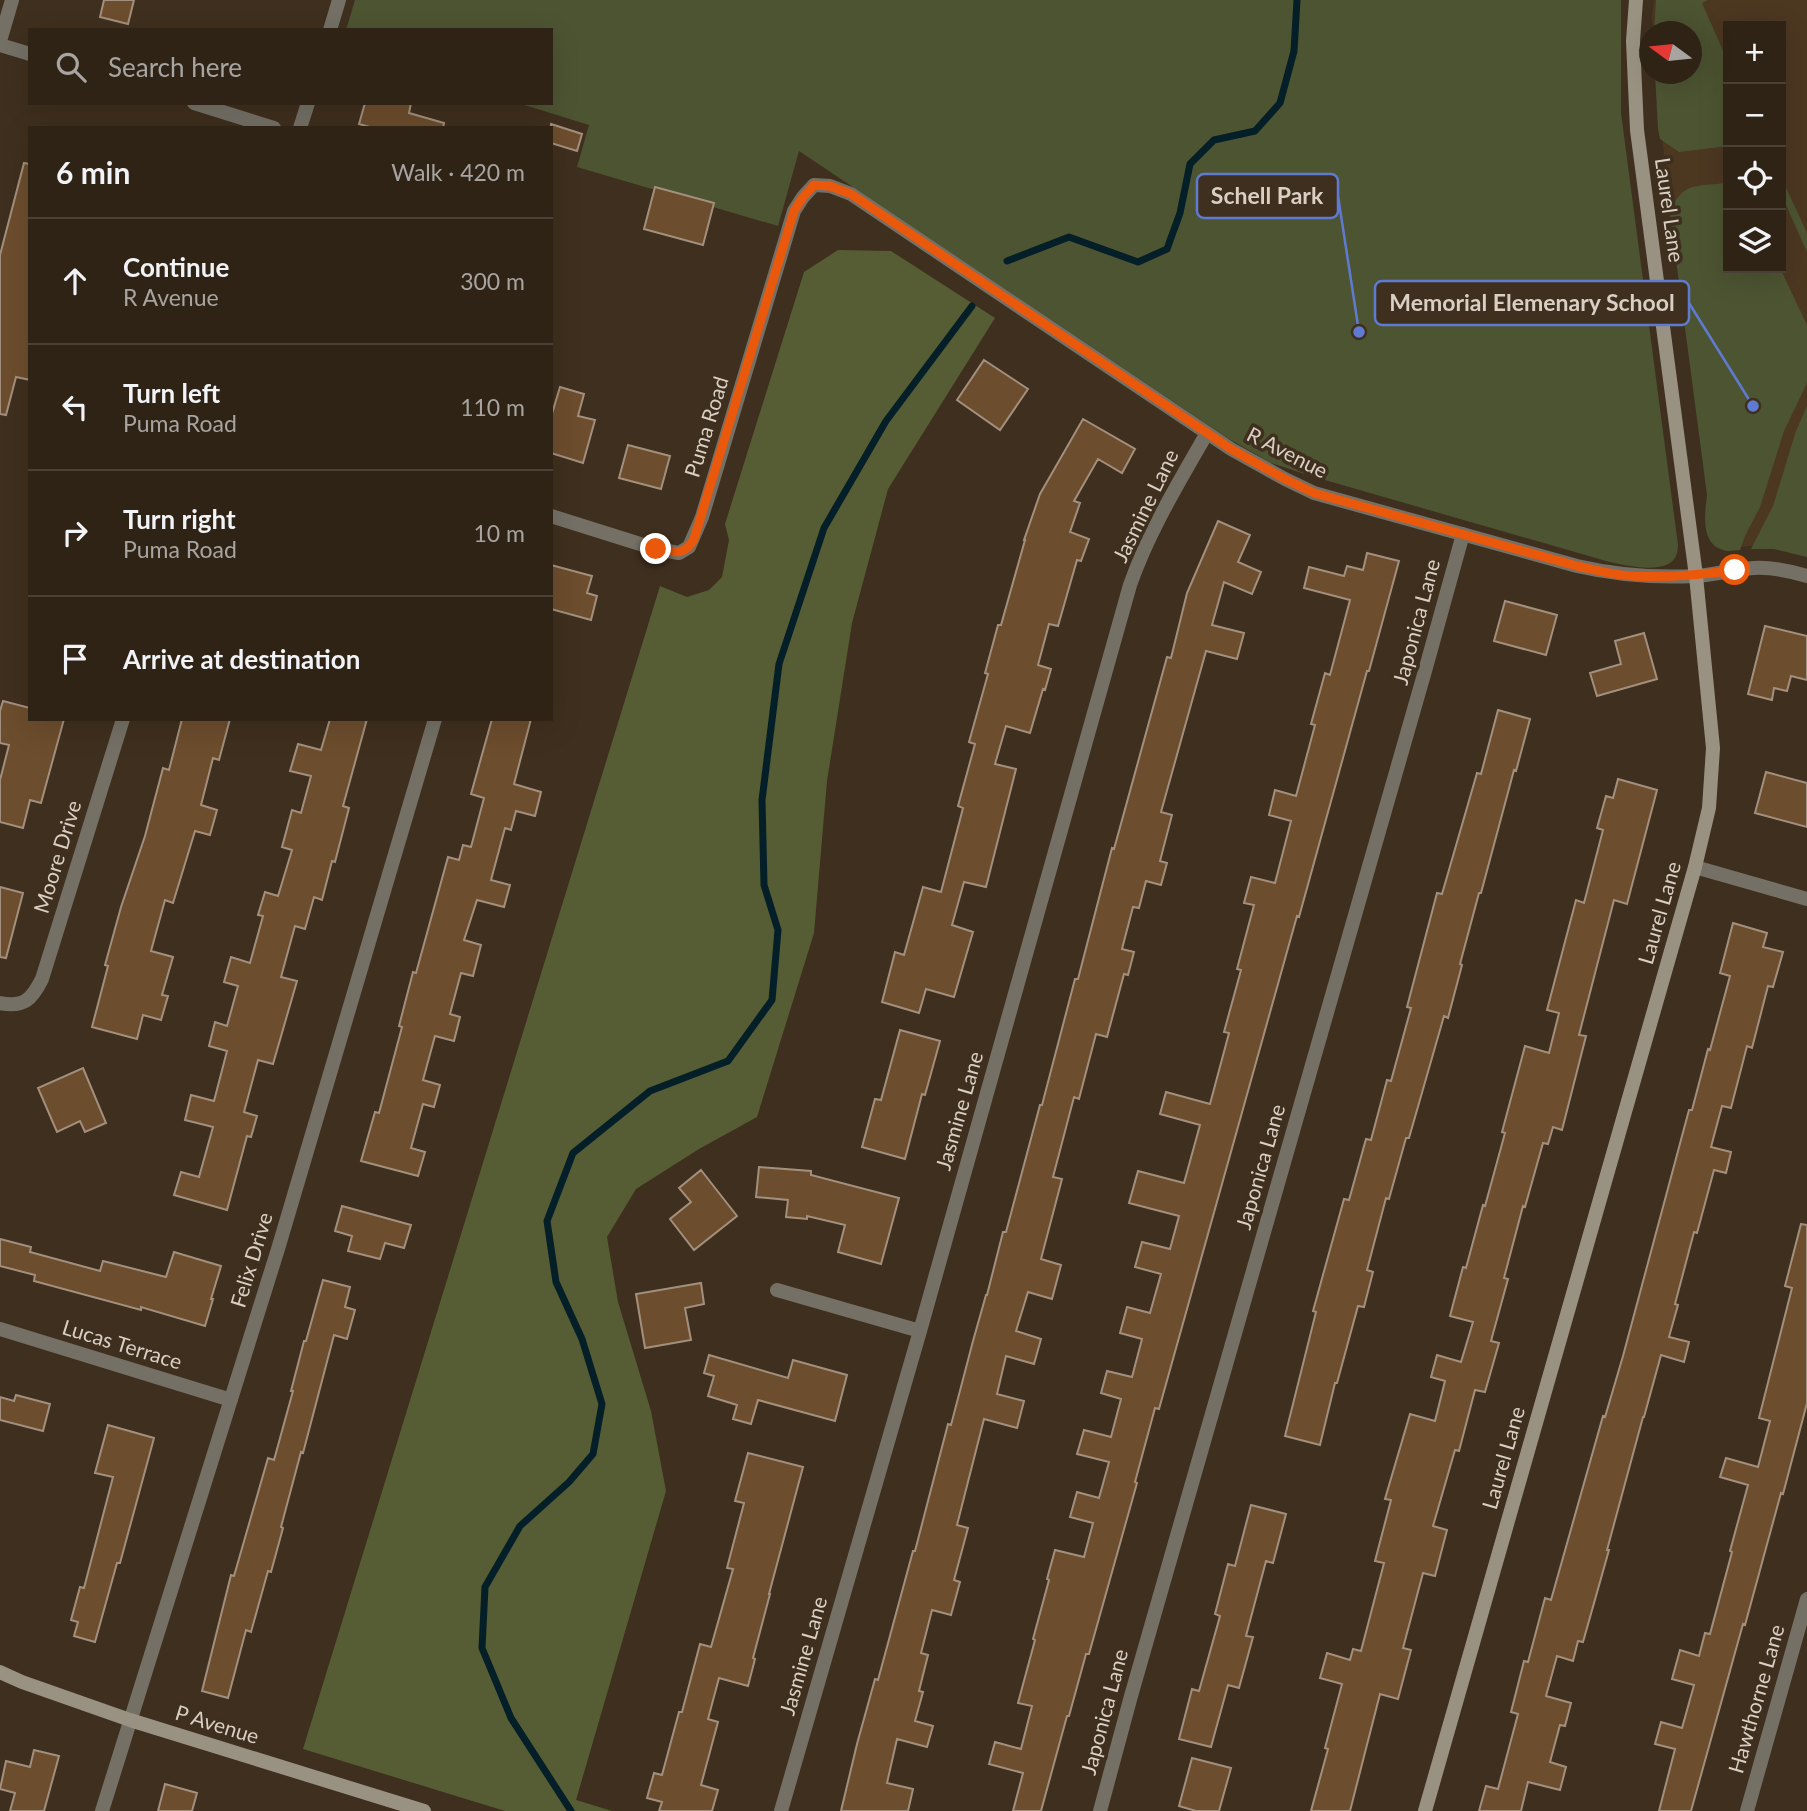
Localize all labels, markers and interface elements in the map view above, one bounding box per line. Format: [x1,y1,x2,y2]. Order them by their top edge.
north arrow [1639,21,1702,84]
map controls [1723,21,1786,273]
button: + [1723,21,1786,84]
search box [28,28,553,105]
icon: search [52,48,90,86]
text: Search here [108,51,242,83]
button: − [1723,84,1786,147]
button: locate [1723,147,1786,210]
text: 6 min [56,154,130,190]
street label: Laurel Lane [1651,156,1690,264]
text: Walk · 420 m [391,158,525,186]
callout: Schell Park [1197,174,1338,218]
text: Schell Park [1211,181,1324,209]
button: layers [1723,210,1786,273]
text: Continue [123,251,229,283]
icon: ahead [56,262,94,300]
text: 300 m [460,267,525,295]
callout: Memorial Elemenary School [1375,281,1689,325]
text: R Avenue [123,283,219,311]
text: Memorial Elemenary School [1389,288,1675,316]
street label: Puma Road [678,373,733,480]
text: Turn left [123,377,220,409]
icon: left [56,388,94,426]
text: 110 m [460,393,525,421]
text: Puma Road [123,409,237,437]
street label: R Avenue [1243,421,1332,483]
street label: Jasmine Lane [1107,445,1183,566]
text: Turn right [123,503,236,535]
icon: right [56,514,94,552]
text: 10 m [474,519,525,547]
route end [640,533,671,564]
text: Puma Road [123,535,237,563]
route start [1719,554,1750,585]
street label: Japonica Lane [1387,556,1444,687]
icon: arrive [56,640,94,678]
text: Arrive at destination [123,643,360,675]
street label: Moore Drive [28,797,86,916]
street label: Laurel Lane [1632,858,1685,967]
street label: Jasmine Lane [930,1048,987,1173]
street label: Japonica Lane [1230,1101,1289,1232]
street label: Felix Drive [224,1209,277,1310]
street label: Lucas Terrace [60,1314,185,1374]
street label: Laurel Lane [1476,1403,1529,1512]
street label: Jasmine Lane [774,1593,831,1718]
street label: Hawthorne Lane [1722,1621,1789,1776]
street label: Japonica Lane [1075,1646,1132,1777]
street label: P Avenue [173,1699,262,1748]

